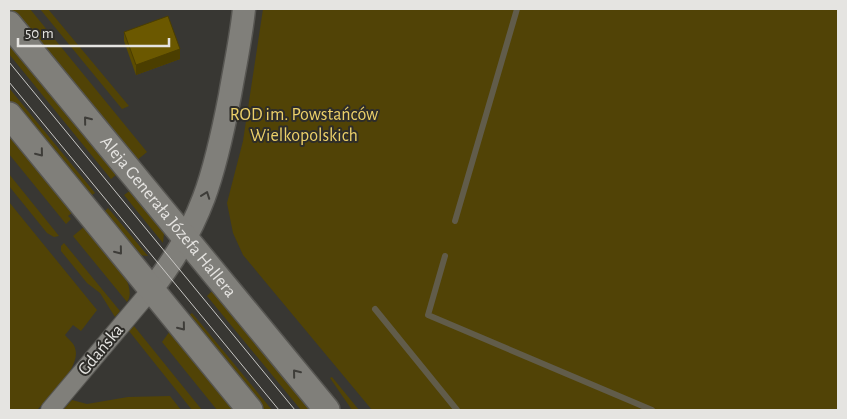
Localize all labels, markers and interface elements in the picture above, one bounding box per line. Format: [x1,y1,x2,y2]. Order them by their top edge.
scale bar [18,15,169,47]
text: 50 m [25,26,54,41]
park label: ROD im. Powstańców Wielkopolskich [230,106,378,145]
one-way arrow [85,117,93,126]
street label: Aleja Generała Józefa Hallera [96,133,239,301]
one-way arrow [34,147,42,156]
one-way arrow [200,191,210,199]
one-way arrow [114,245,122,254]
street label: Gdańska [75,321,127,379]
one-way arrow [176,321,184,330]
one-way arrow [292,369,301,378]

